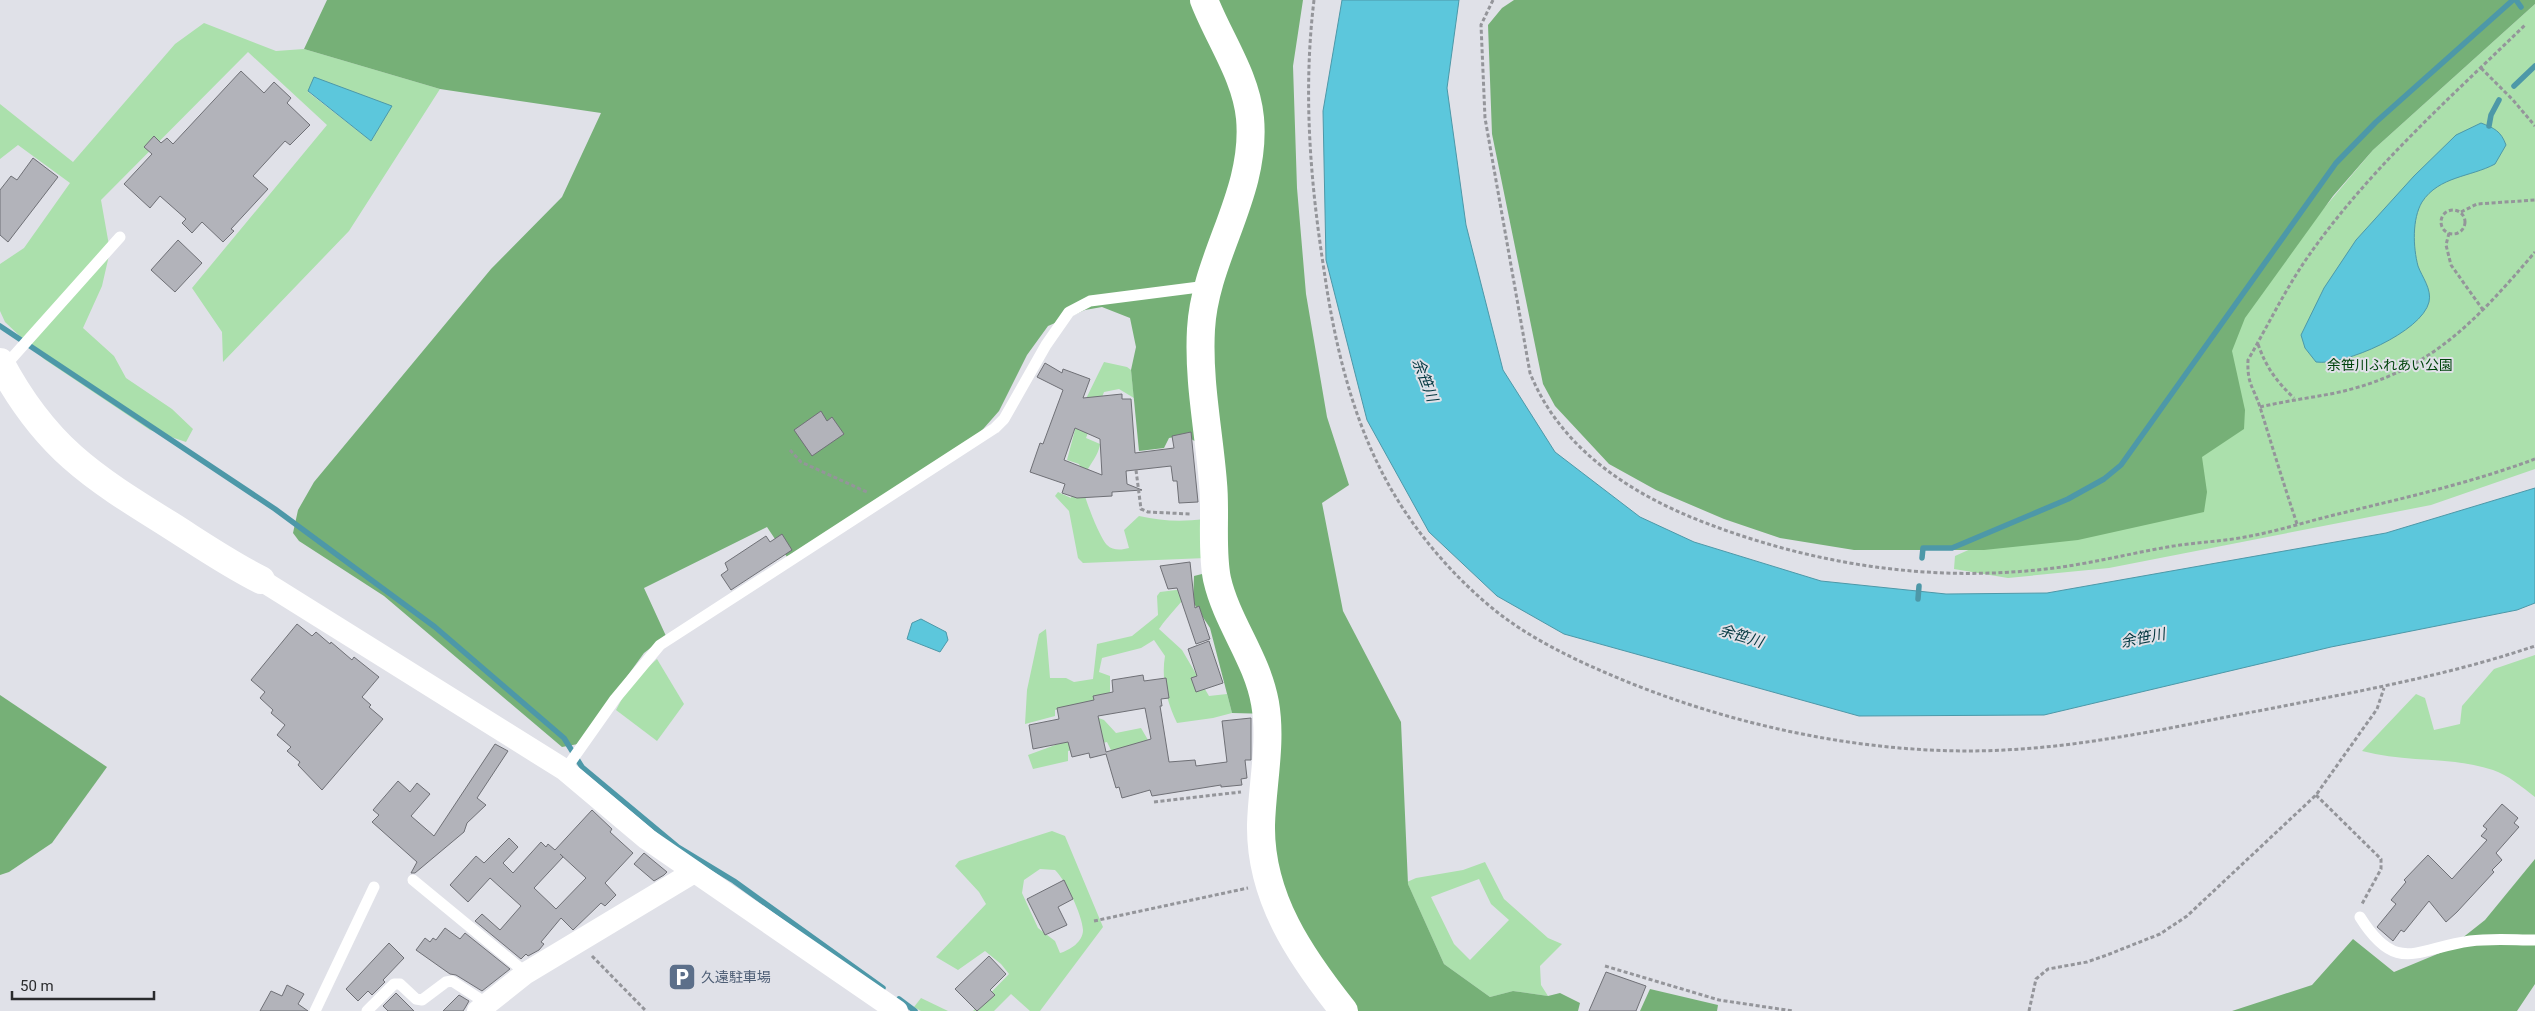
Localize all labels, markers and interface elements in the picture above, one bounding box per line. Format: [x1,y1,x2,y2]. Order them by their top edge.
water label: 余笹川 [1409,356,1442,406]
park label: 余笹川ふれあい公園 [2327,357,2453,373]
water label: 余笹川 [1717,621,1767,652]
water label: 余笹川 [2119,624,2169,651]
parking icon: 久遠駐車場 [667,962,697,992]
scale bar [12,968,155,1000]
place label: 久遠駐車場 [701,969,771,985]
text: 50 m [20,977,54,995]

